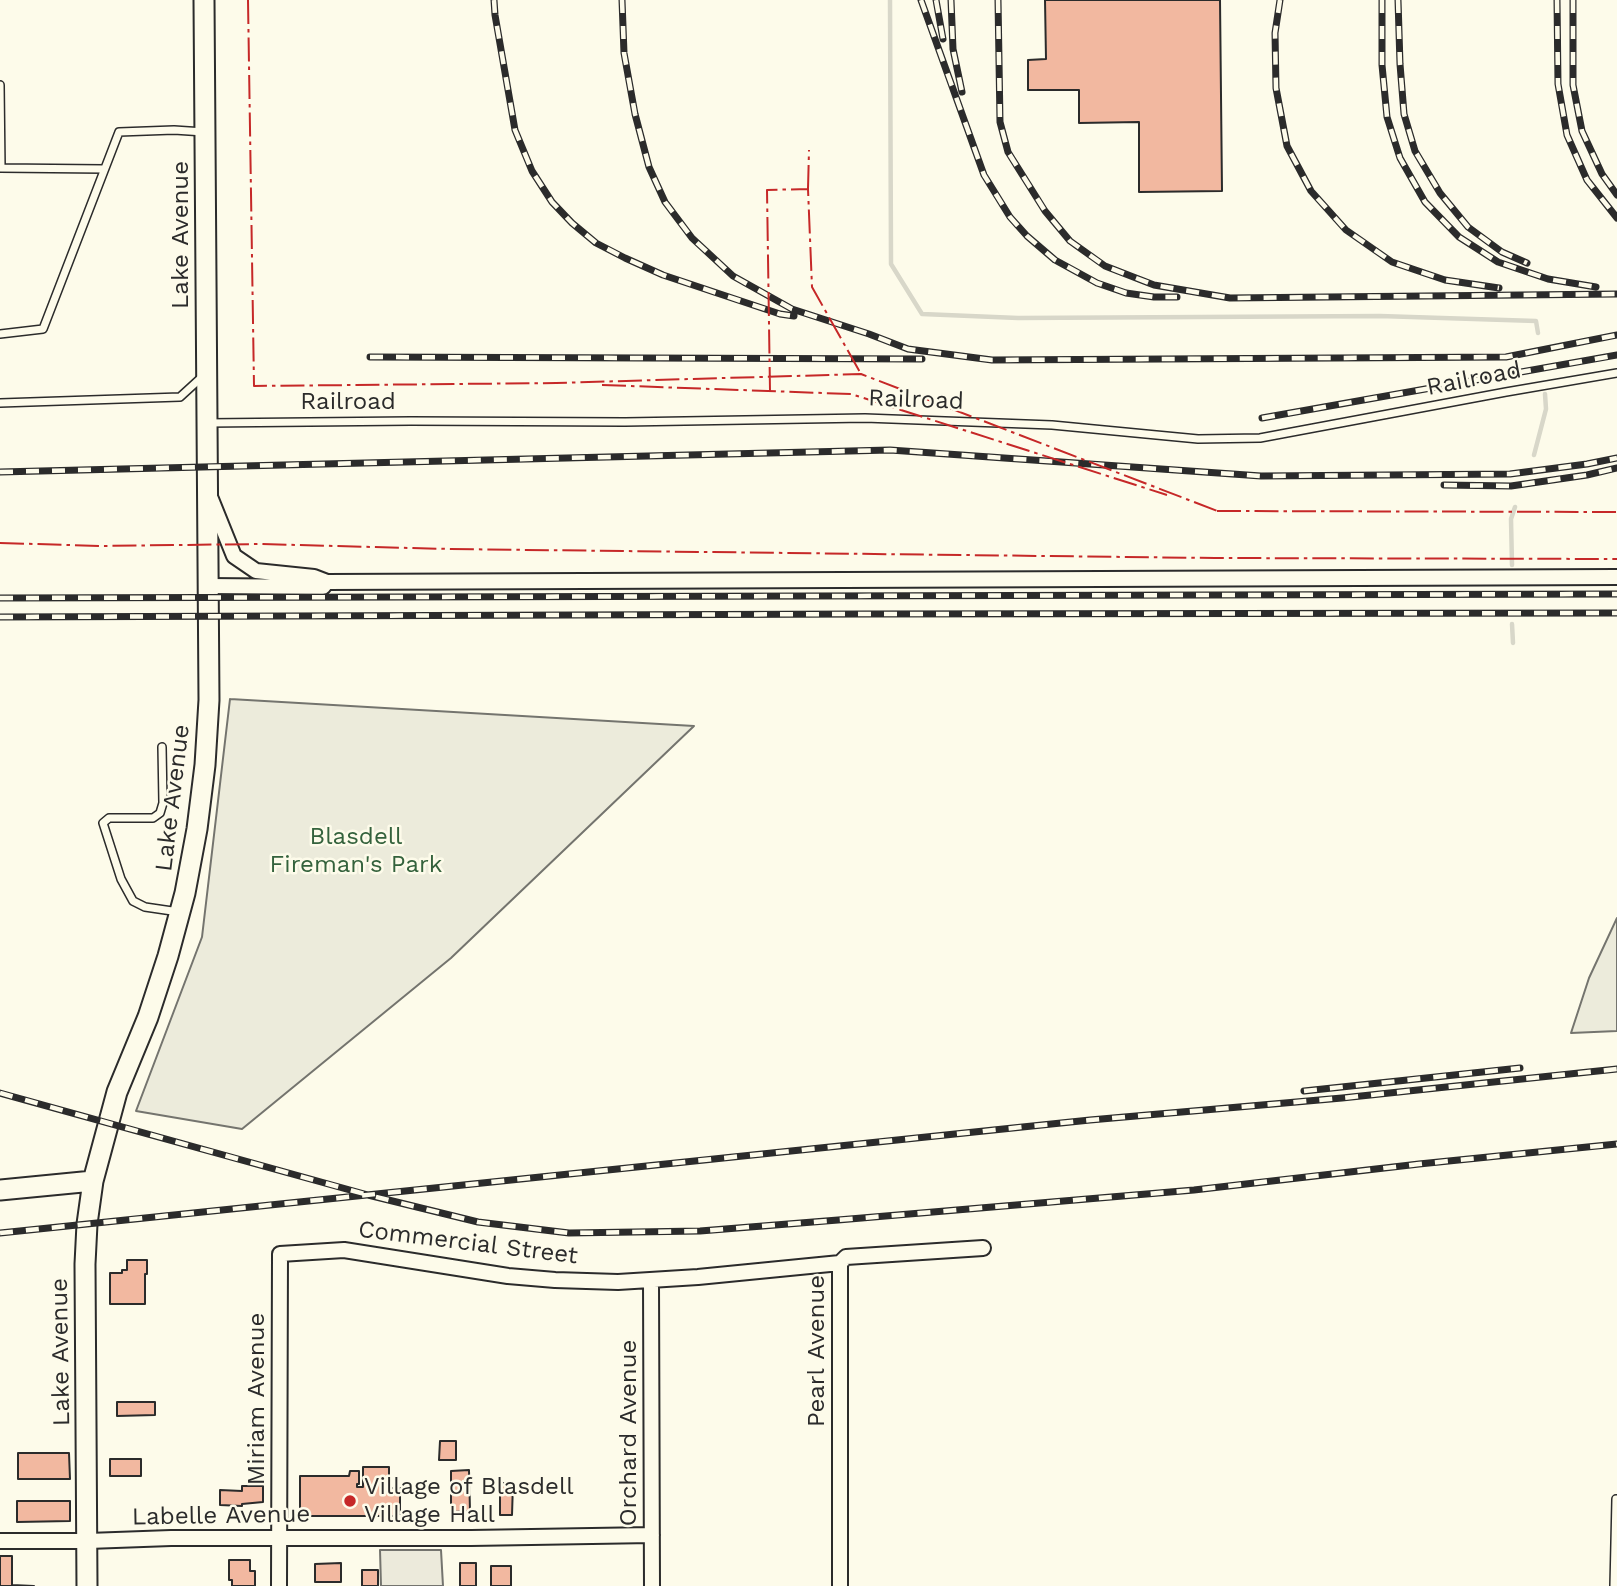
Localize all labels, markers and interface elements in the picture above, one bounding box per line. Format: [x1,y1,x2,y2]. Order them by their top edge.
street label: Lake Avenue [167,161,195,309]
street label: Railroad [1424,356,1524,402]
street label: Railroad [868,384,964,416]
street label: Railroad [300,388,396,416]
street label: Lake Avenue [150,723,196,873]
park label: Blasdell Fireman's Park [270,823,442,879]
street label: Commercial Street [357,1215,579,1271]
street label: Pearl Avenue [803,1275,831,1427]
street label: Lake Avenue [45,1278,77,1426]
street label: Miriam Avenue [243,1313,271,1485]
street label: Orchard Avenue [615,1340,643,1526]
place label: Village of Blasdell Village Hall [364,1473,574,1529]
marker: Village of Blasdell Village Hall [342,1493,358,1509]
street label: Labelle Avenue [132,1500,310,1532]

